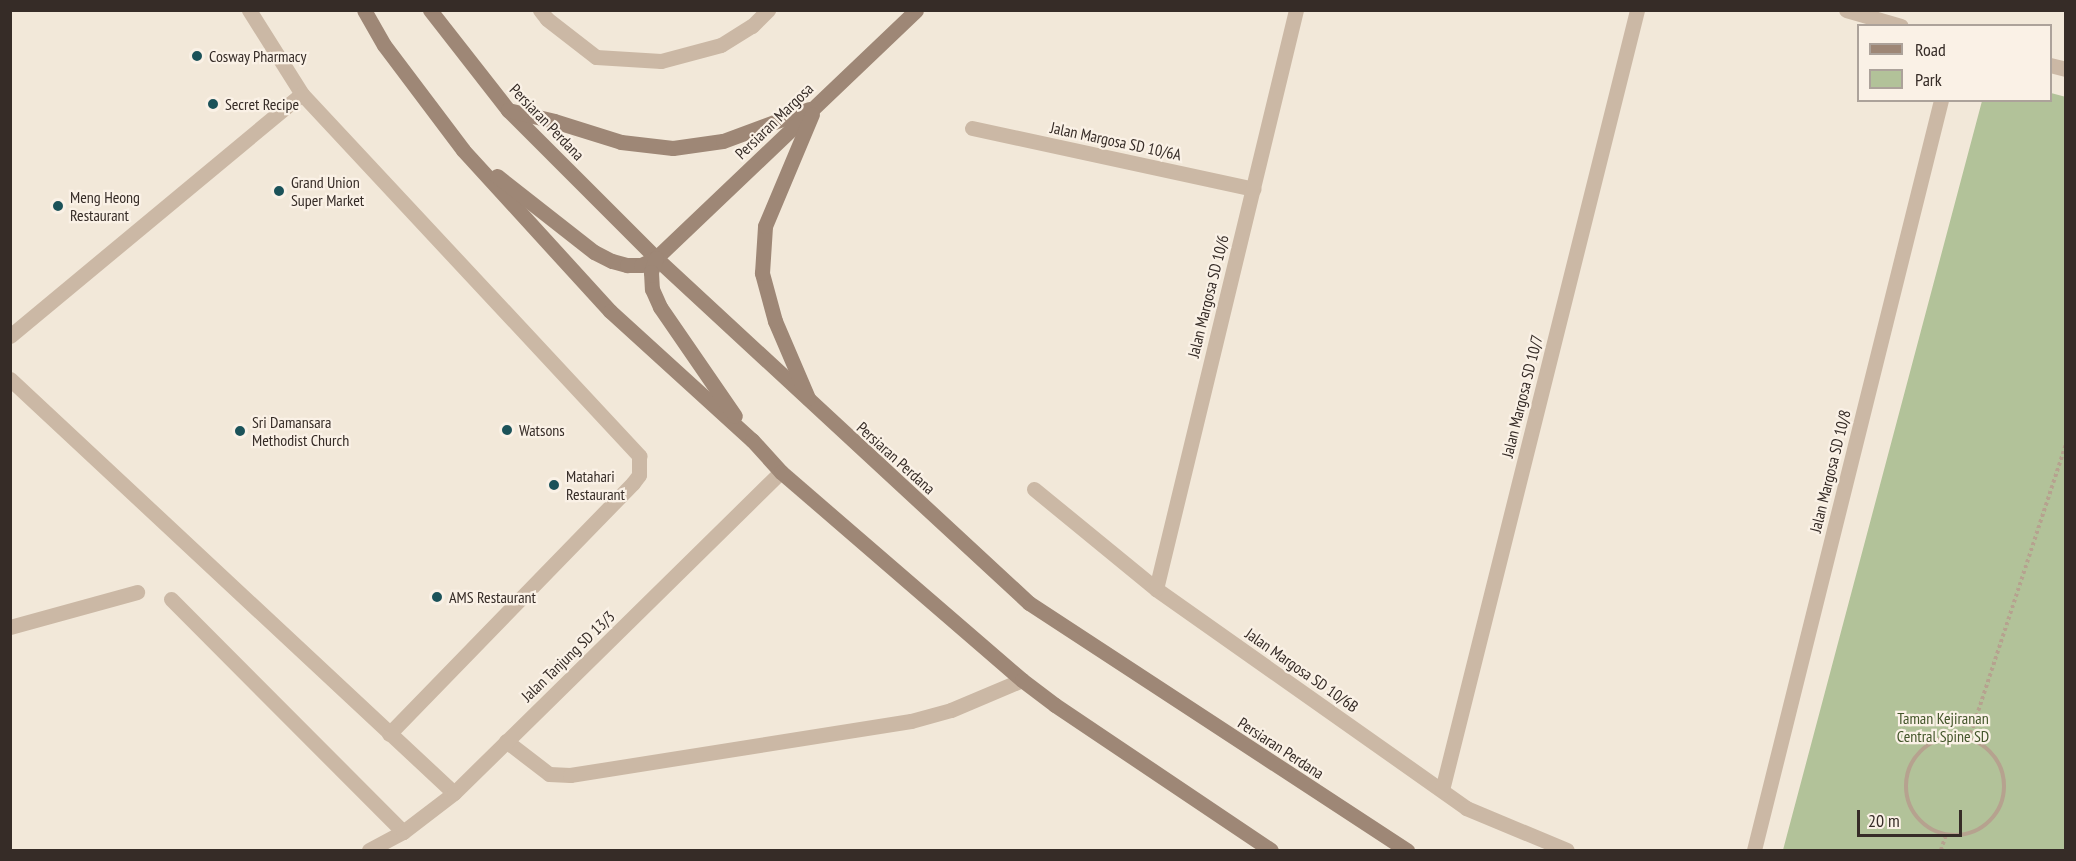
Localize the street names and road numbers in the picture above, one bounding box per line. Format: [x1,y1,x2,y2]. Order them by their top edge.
street label: Persiaran Margosa [731,79,817,163]
street label: Persiaran Perdana [506,80,588,164]
street label: Jalan Margosa SD 10/6A [1049,118,1183,164]
street label: Jalan Margosa SD 10/6 [1183,233,1233,359]
street label: Jalan Margosa SD 10/7 [1497,333,1547,459]
street label: Jalan Margosa SD 10/8 [1805,408,1855,534]
street label: Persiaran Perdana [853,418,939,498]
street label: Jalan Tanjung SD 13/3 [517,606,619,706]
street label: Jalan Margosa SD 10/6B [1242,624,1362,716]
street label: Persiaran Perdana [1234,713,1328,783]

